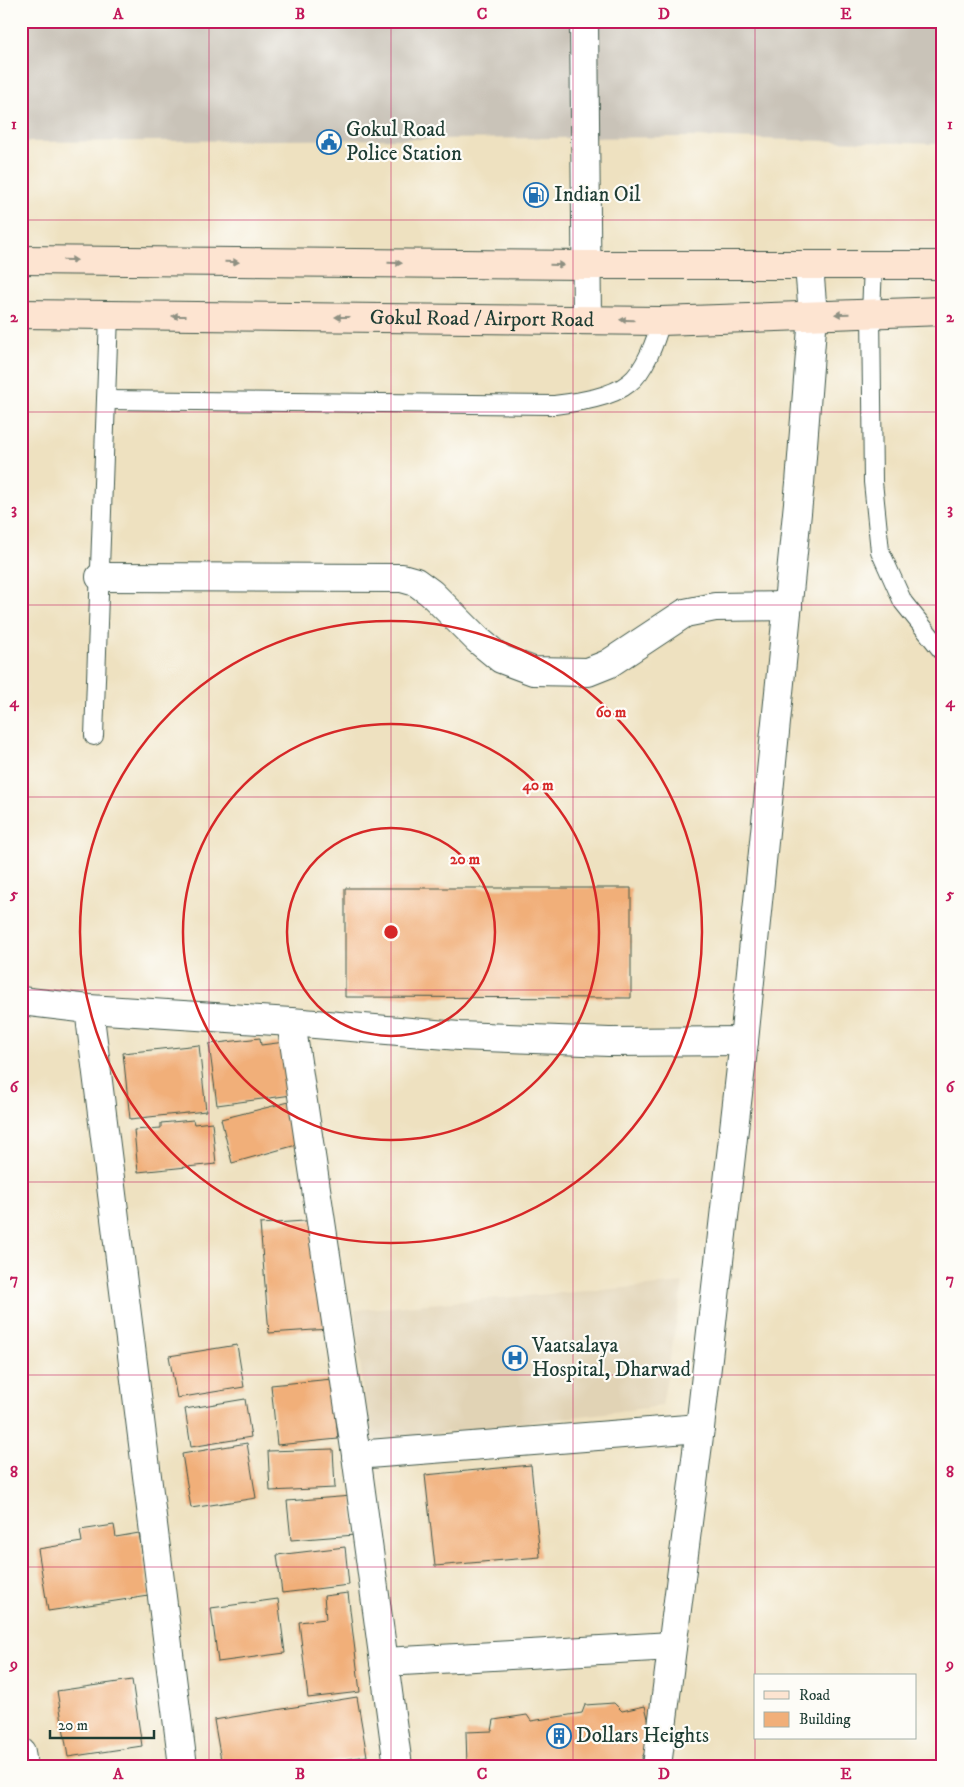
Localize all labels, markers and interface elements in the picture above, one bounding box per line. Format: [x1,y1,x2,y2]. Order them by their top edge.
text: A [112,4,124,24]
text: B [295,4,305,24]
text: C [477,4,487,24]
text: D [658,4,670,24]
text: E [840,4,852,24]
text: 1 [11,114,17,134]
text: 1 [947,114,953,134]
place label: Gokul Road Police Station [346,117,462,167]
public building icon: Gokul Road Police Station [316,129,342,155]
fuel station icon: Indian Oil [523,182,549,208]
place label: Indian Oil [554,182,641,208]
one-way arrow [62,256,78,264]
one-way arrow [225,258,241,266]
one-way arrow [387,260,403,268]
one-way arrow [550,261,566,269]
street label: Gokul Road / Airport Road [370,305,595,333]
text: 2 [10,307,19,327]
text: 2 [946,307,955,327]
one-way arrow [833,310,849,318]
one-way arrow [171,312,187,320]
one-way arrow [333,313,349,321]
one-way arrow [618,316,634,324]
text: 3 [11,499,17,519]
text: 3 [947,499,953,519]
text: 4 [8,692,19,712]
text: 4 [944,692,955,712]
text: 60 m [596,703,627,722]
text: 40 m [521,776,554,795]
text: 20 m [450,850,481,869]
text: 5 [9,884,18,904]
text: 5 [945,884,954,904]
centre of rings [382,923,400,941]
text: 6 [10,1077,20,1097]
text: 6 [946,1077,956,1097]
text: 7 [10,1269,18,1289]
text: 7 [946,1269,954,1289]
place label: Vaatsalaya Hospital, Dharwad [531,1333,691,1383]
hospital icon: Vaatsalaya Hospital, Dharwad [502,1345,528,1371]
text: 8 [10,1462,18,1482]
text: 8 [946,1462,954,1482]
text: 9 [9,1654,18,1674]
text: 9 [945,1654,954,1674]
legend [754,1674,916,1740]
text: Road [799,1686,831,1705]
scale bar [50,1707,154,1739]
text: Building [799,1710,851,1729]
text: 20 m [58,1716,88,1735]
building icon: Dollars Heights [546,1723,572,1749]
place label: Dollars Heights [576,1723,709,1749]
text: A [112,1764,124,1784]
text: B [295,1764,305,1784]
text: C [477,1764,487,1784]
text: D [658,1764,670,1784]
text: E [840,1764,852,1784]

